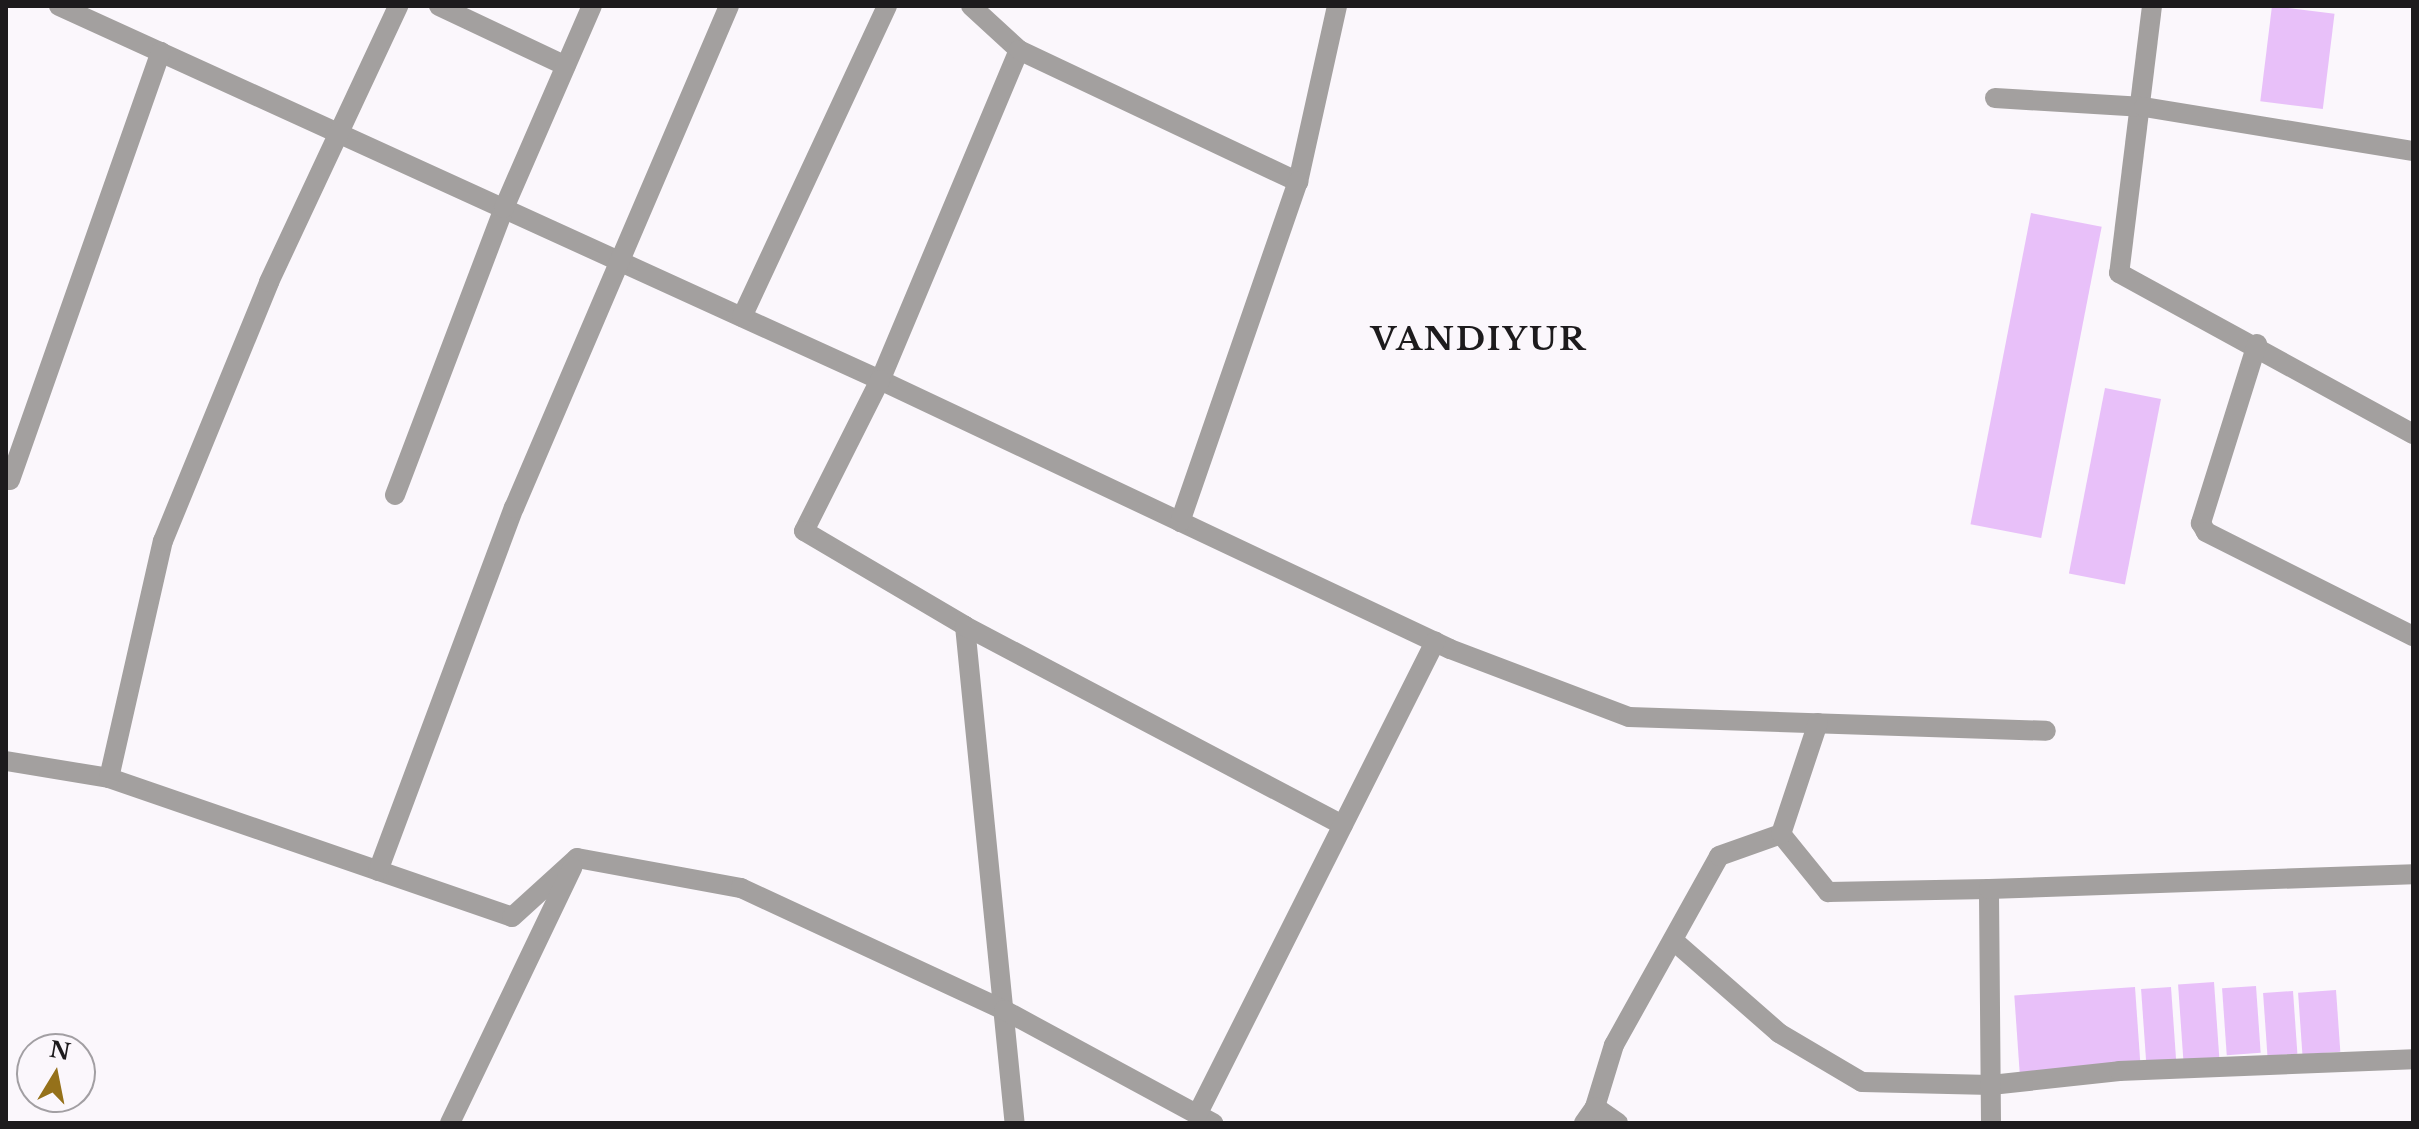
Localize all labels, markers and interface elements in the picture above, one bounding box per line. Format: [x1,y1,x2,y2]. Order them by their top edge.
district label: VANDIYUR [1371,320,1587,358]
north arrow [16,1033,96,1113]
text: N [47,1036,72,1066]

